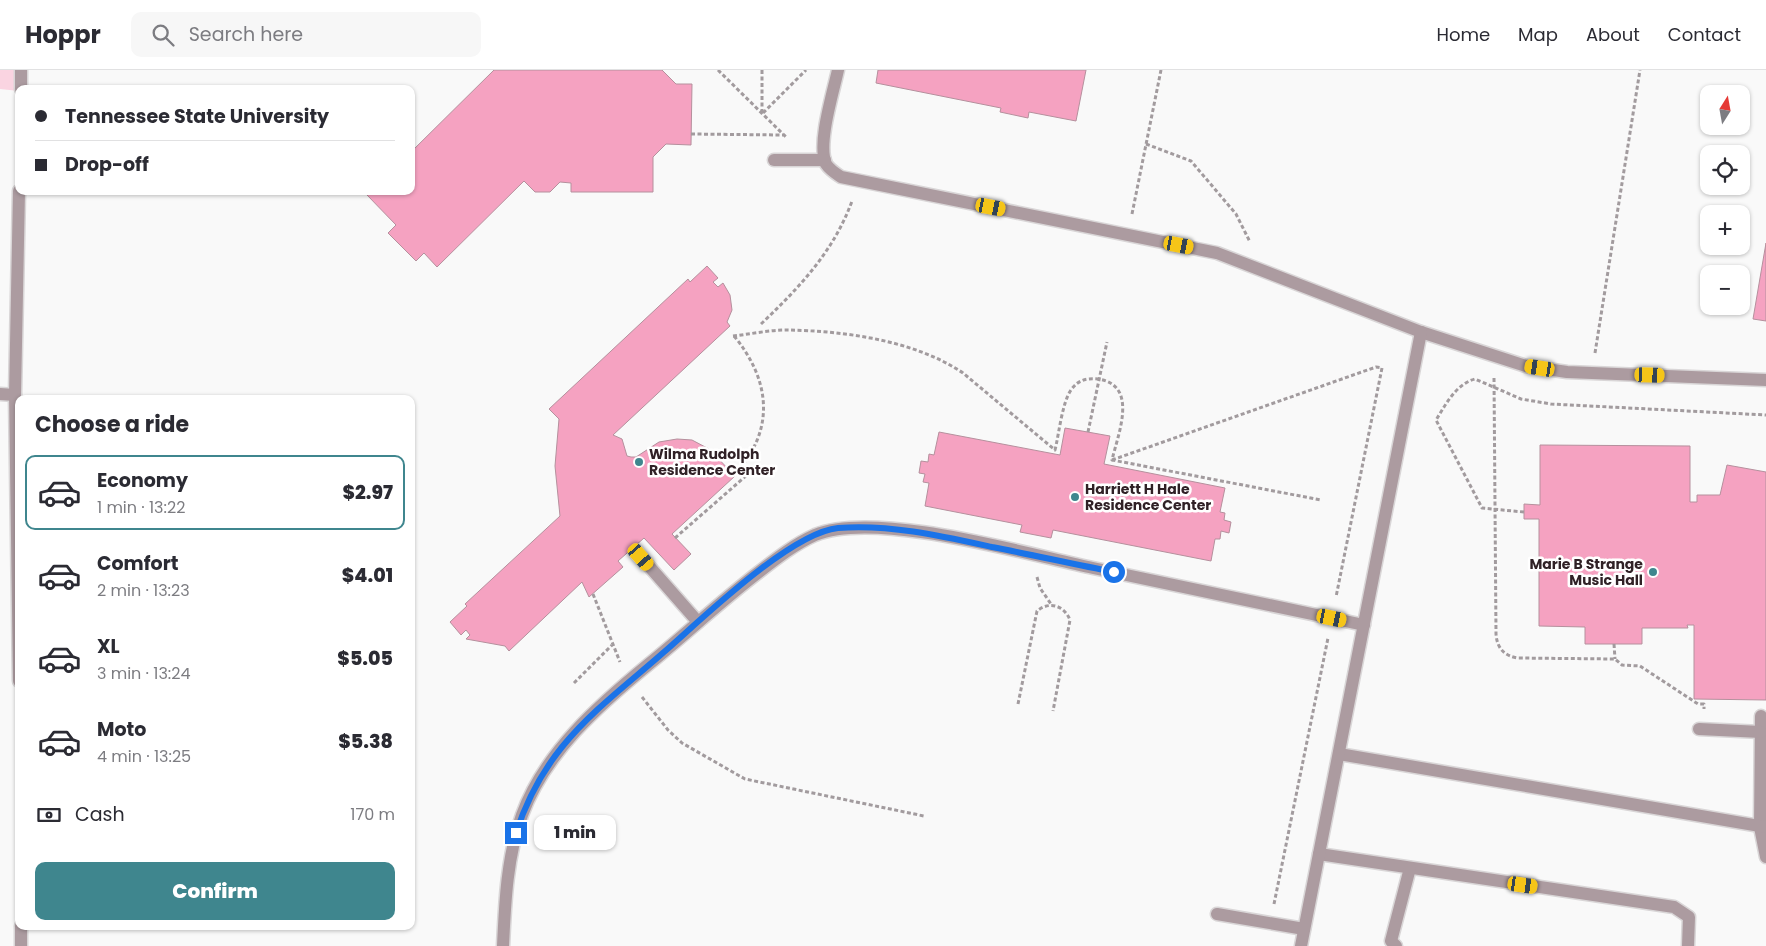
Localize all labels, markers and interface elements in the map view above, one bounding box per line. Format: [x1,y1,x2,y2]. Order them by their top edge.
search box [131,12,481,57]
text: Hoppr [25,18,101,51]
icon: search [149,21,177,49]
text: Search here [189,21,303,48]
text: Home [1436,22,1490,47]
text: Map [1518,22,1558,47]
text: About [1586,22,1640,47]
text: Contact [1668,22,1741,47]
north arrow [1700,85,1750,135]
map controls [1700,85,1750,315]
text: Tennessee State University [65,103,329,130]
button: locate [1700,145,1750,195]
text: Drop-off [65,151,149,178]
car [974,197,1007,217]
button: + [1700,205,1750,255]
car [1162,235,1195,255]
button: − [1700,265,1750,315]
car [1524,358,1555,378]
car [1634,367,1665,383]
text: Choose a ride [35,409,189,440]
place label: Wilma Rudolph Residence Center [649,444,775,480]
marker: Wilma Rudolph Residence Center [633,456,645,468]
text: Economy [97,467,188,494]
icon: car [37,470,82,515]
text: $2.97 [342,479,393,506]
place label: Harriett H Hale Residence Center [1085,479,1211,515]
marker: Harriett H Hale Residence Center [1069,491,1081,503]
text: 1 min · 13:22 [97,496,185,519]
car [625,541,656,573]
text: Comfort [97,550,179,577]
icon: car [37,553,82,598]
place label: Marie B Strange Music Hall [1529,554,1643,590]
route start [1103,561,1125,583]
text: $4.01 [342,562,393,589]
marker: Marie B Strange Music Hall [1647,566,1659,578]
text: 2 min · 13:23 [97,579,190,602]
car [1315,608,1348,628]
text: XL [97,633,120,660]
icon: car [37,636,82,681]
text: $5.05 [337,645,393,672]
text: 3 min · 13:24 [97,662,191,685]
text: Moto [97,716,146,743]
icon: car [37,719,82,764]
text: $5.38 [338,728,393,755]
text: 4 min · 13:25 [97,745,191,768]
icon: cash [35,801,63,829]
text: Cash [75,801,125,828]
text: 170 m [350,803,395,826]
callout: 1 min [534,816,616,850]
text: 1 min [554,821,596,844]
route end [505,822,527,844]
button: Confirm [35,862,395,920]
car [1507,875,1538,895]

